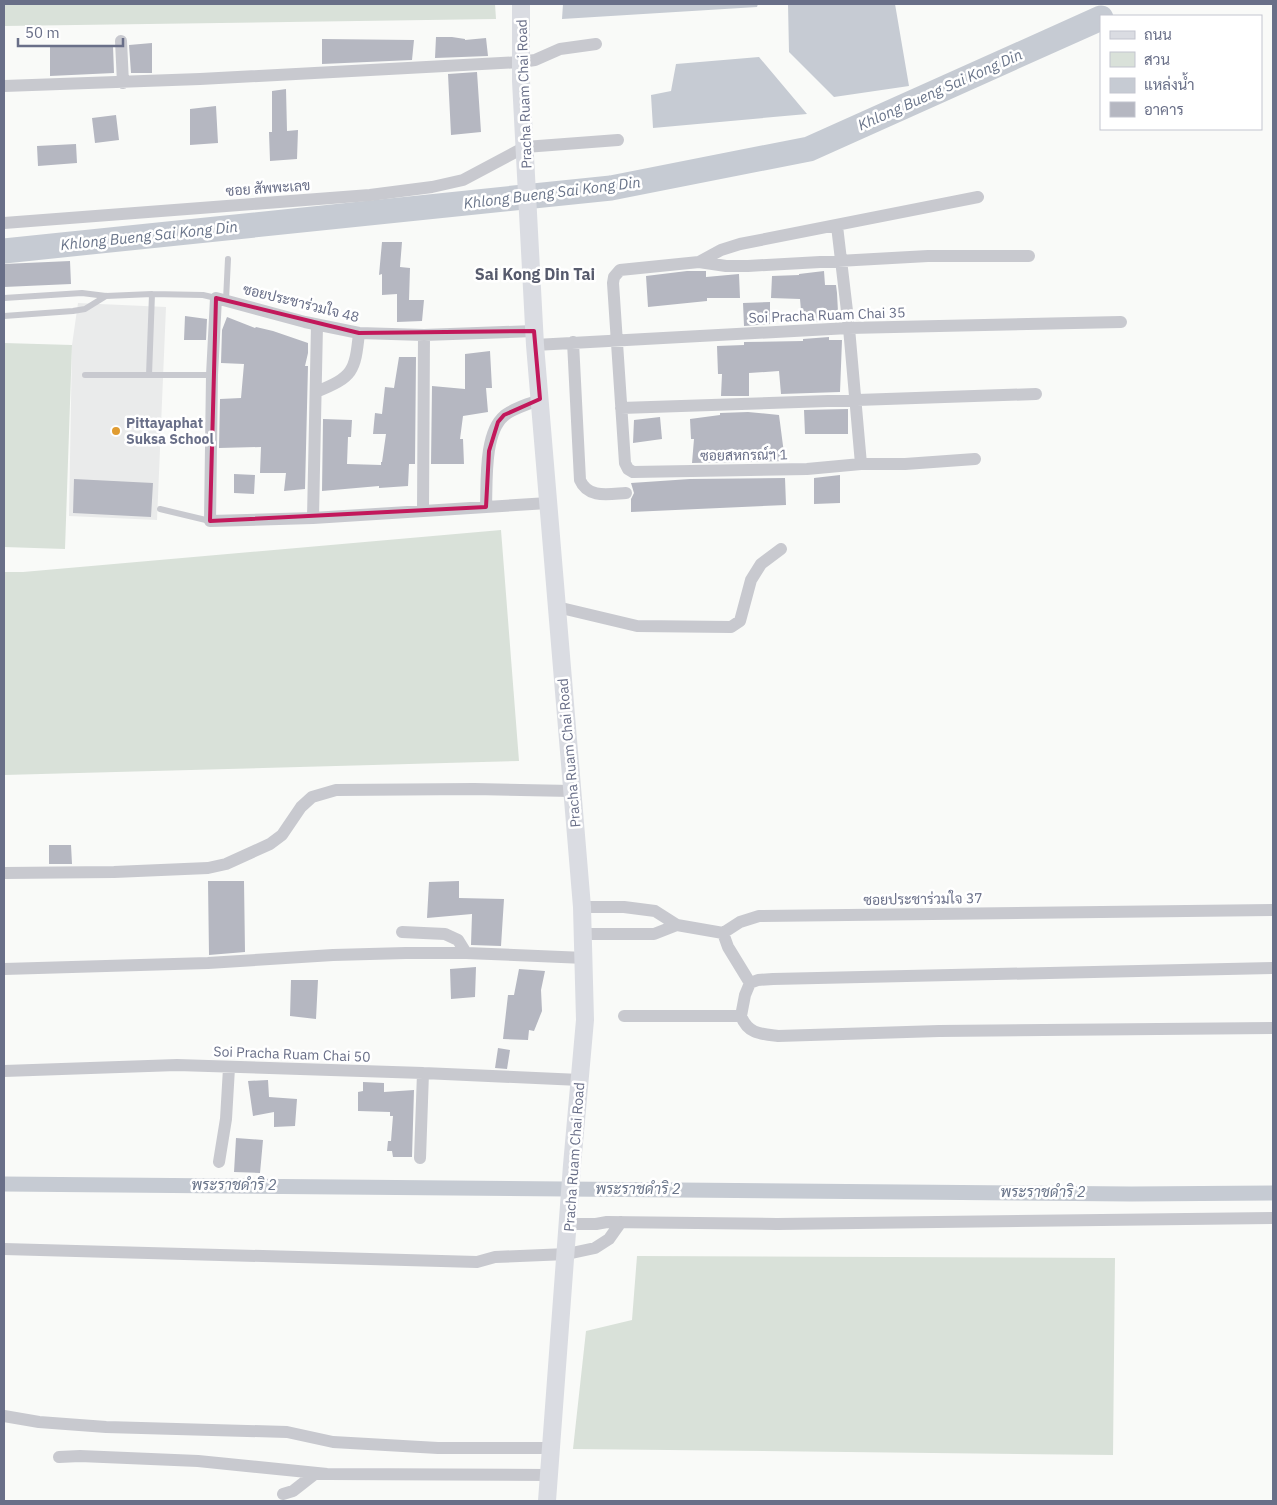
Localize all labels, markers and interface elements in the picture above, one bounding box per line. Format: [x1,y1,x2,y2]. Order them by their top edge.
scale bar [18,15,122,47]
legend [1100,15,1262,130]
street label: Pracha Ruam Chai Road [512,19,536,169]
text: 50 m [25,23,60,42]
text: ถนน [1144,25,1172,44]
water label: Khlong Bueng Sai Kong Din [855,45,1025,134]
text: สวน [1144,50,1170,69]
text: แหล่งน้ำ [1144,72,1195,94]
text: อาคาร [1144,100,1184,119]
water label: Khlong Bueng Sai Kong Din [462,172,642,213]
street label: ซอย สัพพะเลข [225,176,311,200]
water label: Khlong Bueng Sai Kong Din [59,217,239,254]
district label: Sai Kong Din Tai [475,264,595,284]
street label: ซอยประชาร่วมใจ 48 [241,280,361,326]
street label: Soi Pracha Ruam Chai 35 [748,303,906,327]
place label: Pittayaphat Suksa School [126,414,214,448]
marker: Pittayaphat Suksa School [110,425,122,437]
street label: ซอยสหกรณ์ฯ 1 [700,445,788,465]
street label: Pracha Ruam Chai Road [554,678,584,828]
street label: ซอยประชาร่วมใจ 37 [863,889,983,909]
street label: Soi Pracha Ruam Chai 50 [213,1042,371,1066]
street label: Pracha Ruam Chai Road [560,1082,588,1232]
water label: พระราชดำริ 2 [191,1175,277,1194]
water label: พระราชดำริ 2 [595,1179,681,1198]
water label: พระราชดำริ 2 [1000,1182,1086,1201]

